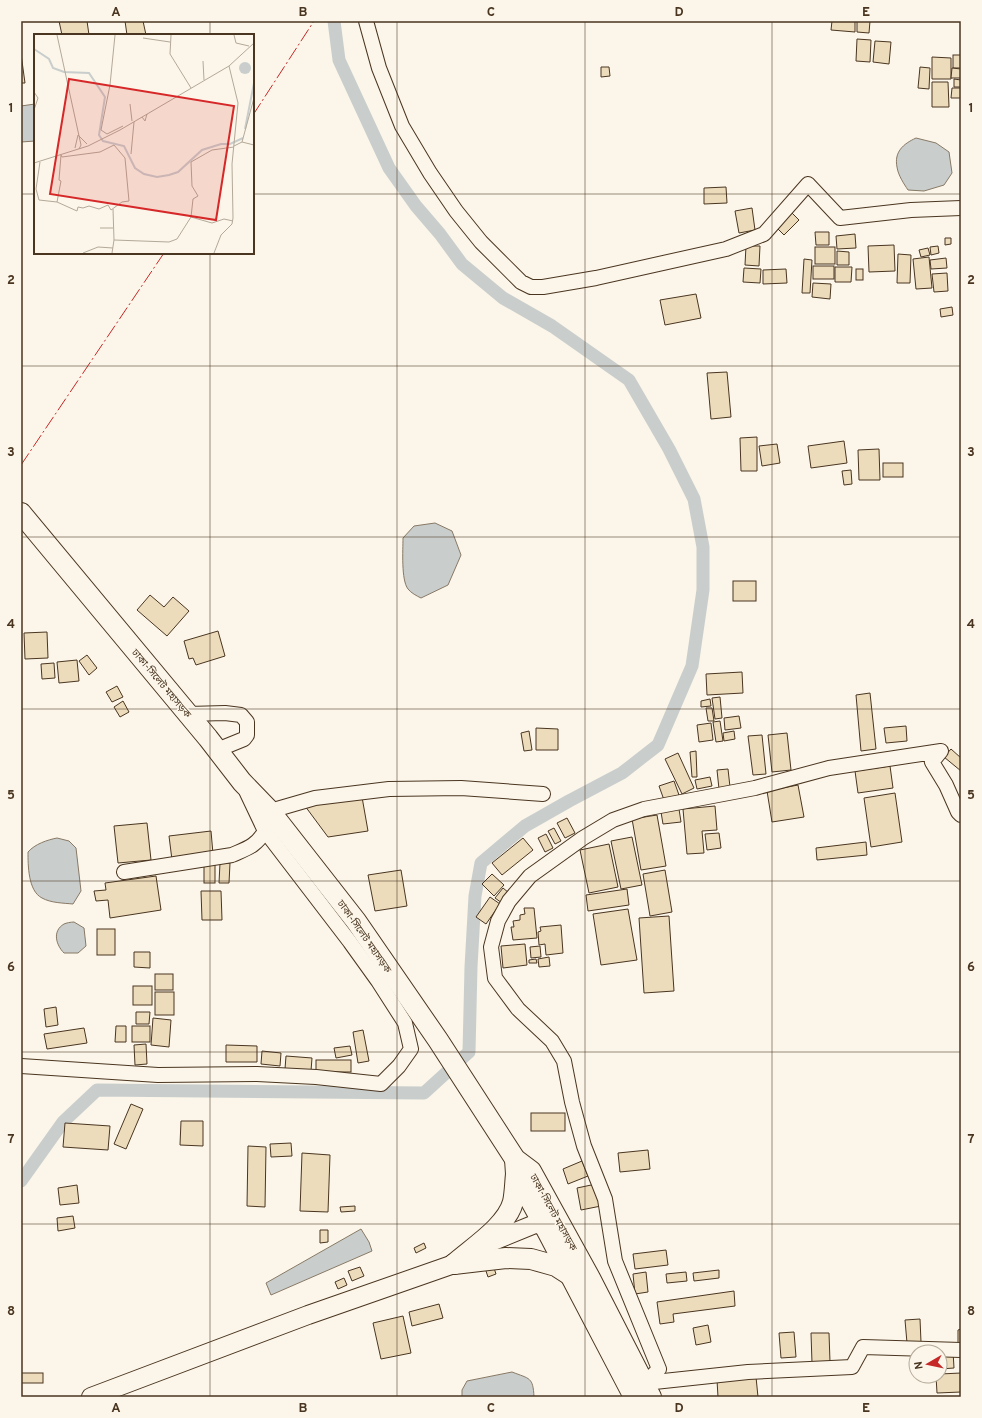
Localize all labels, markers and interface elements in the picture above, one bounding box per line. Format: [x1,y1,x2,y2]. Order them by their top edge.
text: A [111,5,121,21]
text: B [299,5,308,21]
text: C [487,5,495,21]
text: D [674,5,684,21]
text: E [862,5,870,21]
inset map [34,34,254,254]
text: 1 [8,101,14,117]
text: 1 [968,101,974,117]
text: 2 [7,273,15,289]
text: 2 [967,273,975,289]
text: 3 [7,445,15,461]
text: 3 [967,445,975,461]
text: 4 [7,617,15,633]
text: 4 [967,617,975,633]
street label: ঢাকা-সিলেট মহাসড়ক [128,646,194,722]
text: 5 [7,788,15,804]
text: 5 [967,788,975,804]
street label: ঢাকা-সিলেট মহাসড়ক [333,897,394,977]
text: 6 [7,960,15,976]
text: 6 [967,960,975,976]
text: 7 [8,1132,15,1148]
text: 7 [968,1132,975,1148]
street label: ঢাকা-সিলেট মহাসড়ক [526,1171,580,1254]
text: 8 [7,1304,15,1320]
text: 8 [967,1304,975,1320]
north arrow [908,1344,948,1384]
text: N [912,1360,927,1370]
text: A [111,1401,121,1417]
text: B [299,1401,308,1417]
text: C [487,1401,495,1417]
text: D [674,1401,684,1417]
text: E [862,1401,870,1417]

